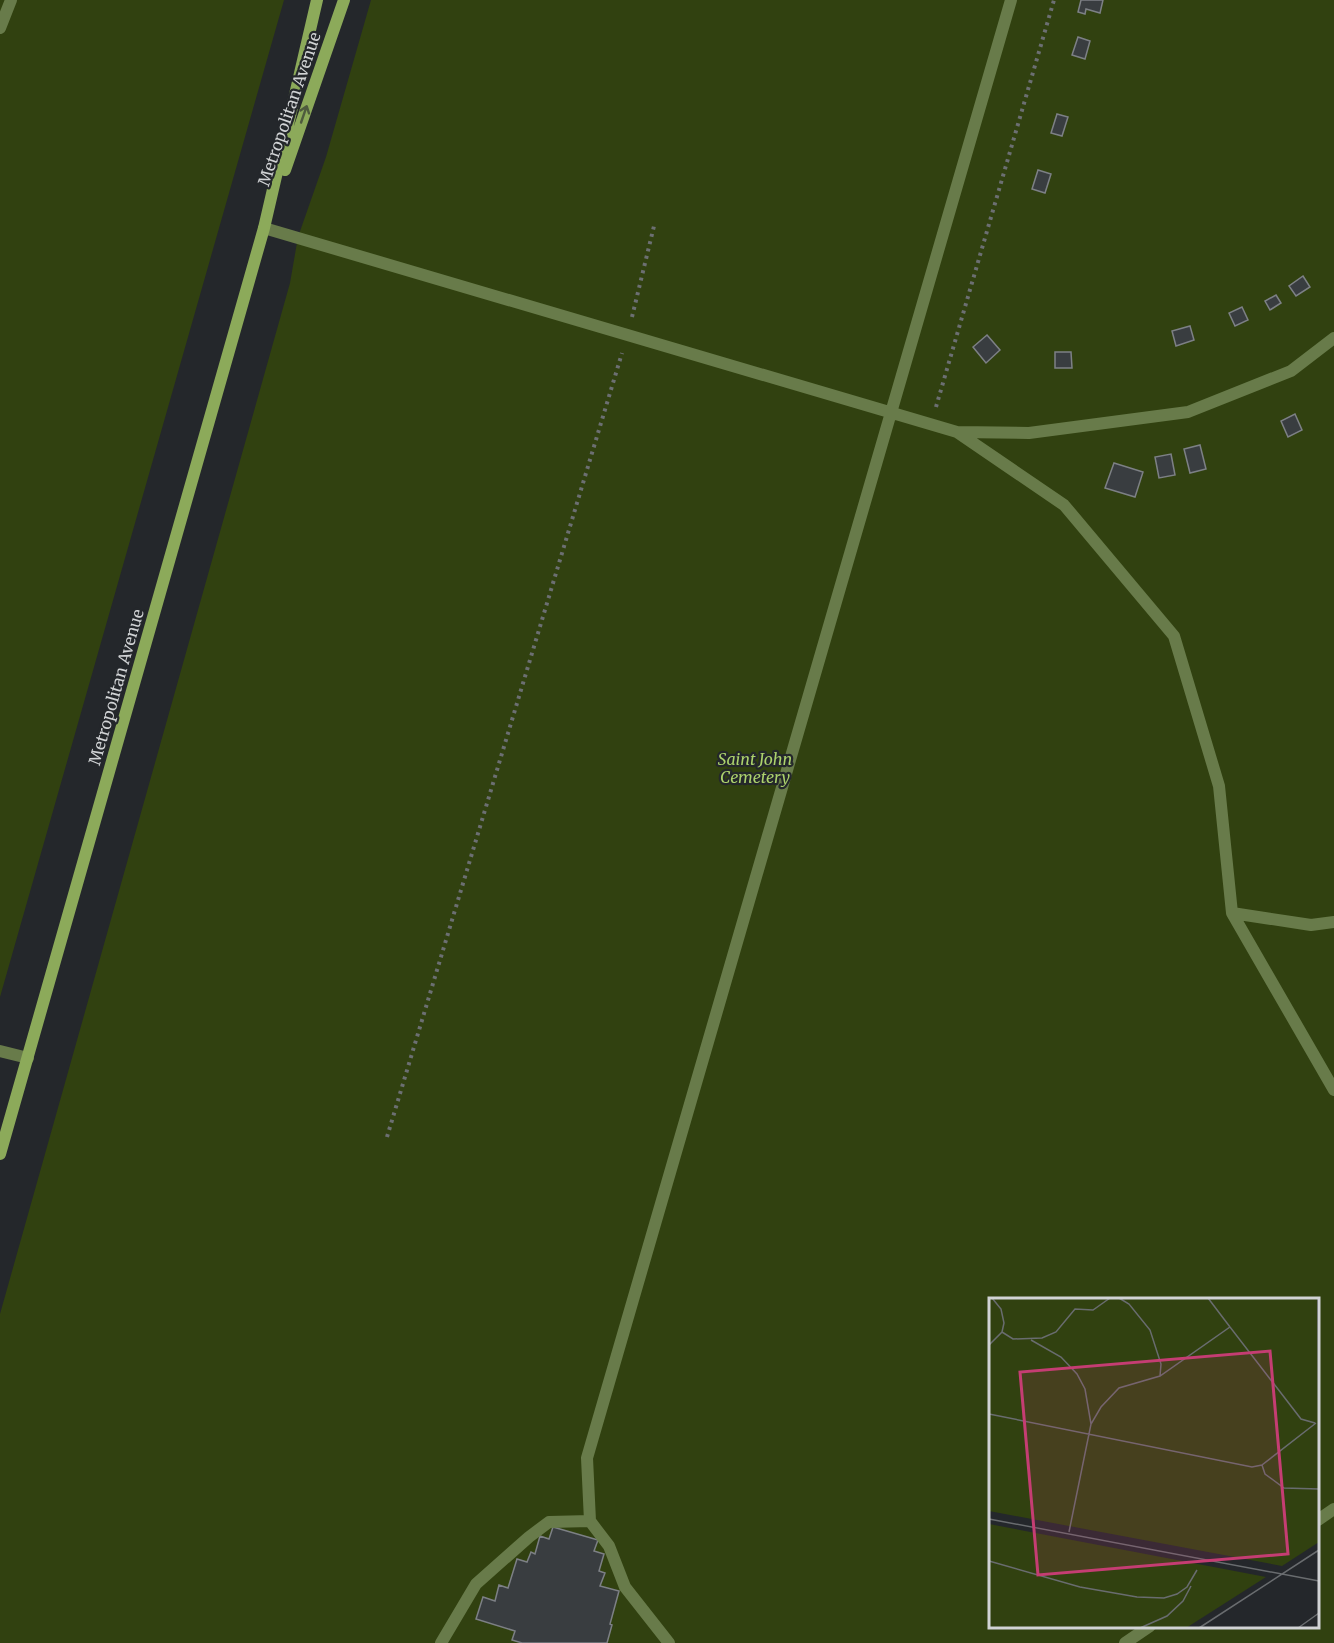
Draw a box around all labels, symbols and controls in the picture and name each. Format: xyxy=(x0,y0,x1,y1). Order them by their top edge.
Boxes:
street label: Metropolitan Avenue xyxy=(253,29,325,189)
one-way arrow xyxy=(300,105,311,123)
street label: Metropolitan Avenue xyxy=(84,607,148,767)
park label: Saint John Cemetery xyxy=(718,749,792,787)
inset map xyxy=(989,1298,1319,1628)

